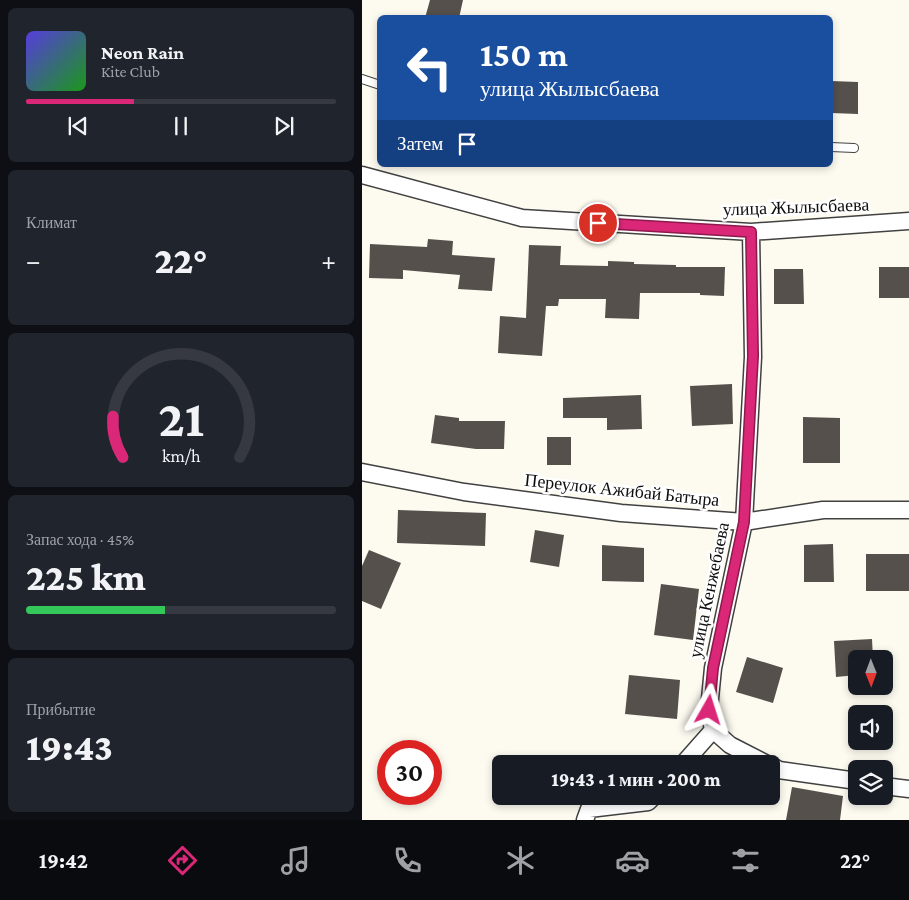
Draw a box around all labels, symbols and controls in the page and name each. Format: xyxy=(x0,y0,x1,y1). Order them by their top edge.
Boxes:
icon: left xyxy=(397,35,462,100)
text: 150 m xyxy=(480,35,568,74)
text: Neon Rain xyxy=(101,42,184,63)
text: Kite Club xyxy=(101,63,160,80)
text: улица Жылысбаева xyxy=(480,76,659,101)
icon: previous xyxy=(64,112,92,140)
icon: pause xyxy=(167,112,195,140)
icon: next xyxy=(270,112,298,140)
icon: arrive xyxy=(453,130,481,158)
text: Затем xyxy=(397,133,443,154)
street label: улица Жылысбаева xyxy=(722,194,870,220)
pin xyxy=(577,202,619,244)
icon: arrive xyxy=(584,209,612,237)
text: Климат xyxy=(26,214,77,231)
text: 22° xyxy=(154,239,208,281)
text: − xyxy=(26,245,41,276)
text: + xyxy=(321,245,336,276)
text: 21 xyxy=(158,389,204,447)
text: km/h xyxy=(162,446,201,466)
street label: Переулок Ажибай Батыра xyxy=(524,470,720,510)
street label: улица Кенжебаева xyxy=(685,520,733,660)
text: Запас хода · 45% xyxy=(26,531,134,548)
text: 225 km xyxy=(26,556,146,598)
north arrow xyxy=(848,650,893,695)
map controls xyxy=(848,650,893,805)
position arrow xyxy=(682,683,734,735)
text: Прибытие xyxy=(26,701,96,718)
button: sound xyxy=(848,705,893,750)
text: 19:43 xyxy=(26,726,113,768)
speed limit sign: 30 xyxy=(377,740,442,805)
button: layers xyxy=(848,760,893,805)
text: 19:43 · 1 мин · 200 m xyxy=(551,769,721,790)
icon: directions xyxy=(165,843,200,878)
icon: music xyxy=(278,843,313,878)
icon: phone xyxy=(390,843,425,878)
icon: climate xyxy=(503,843,538,878)
icon: car xyxy=(615,843,650,878)
icon: filters xyxy=(728,843,763,878)
text: 19:42 xyxy=(39,848,88,873)
text: 22° xyxy=(840,848,870,873)

